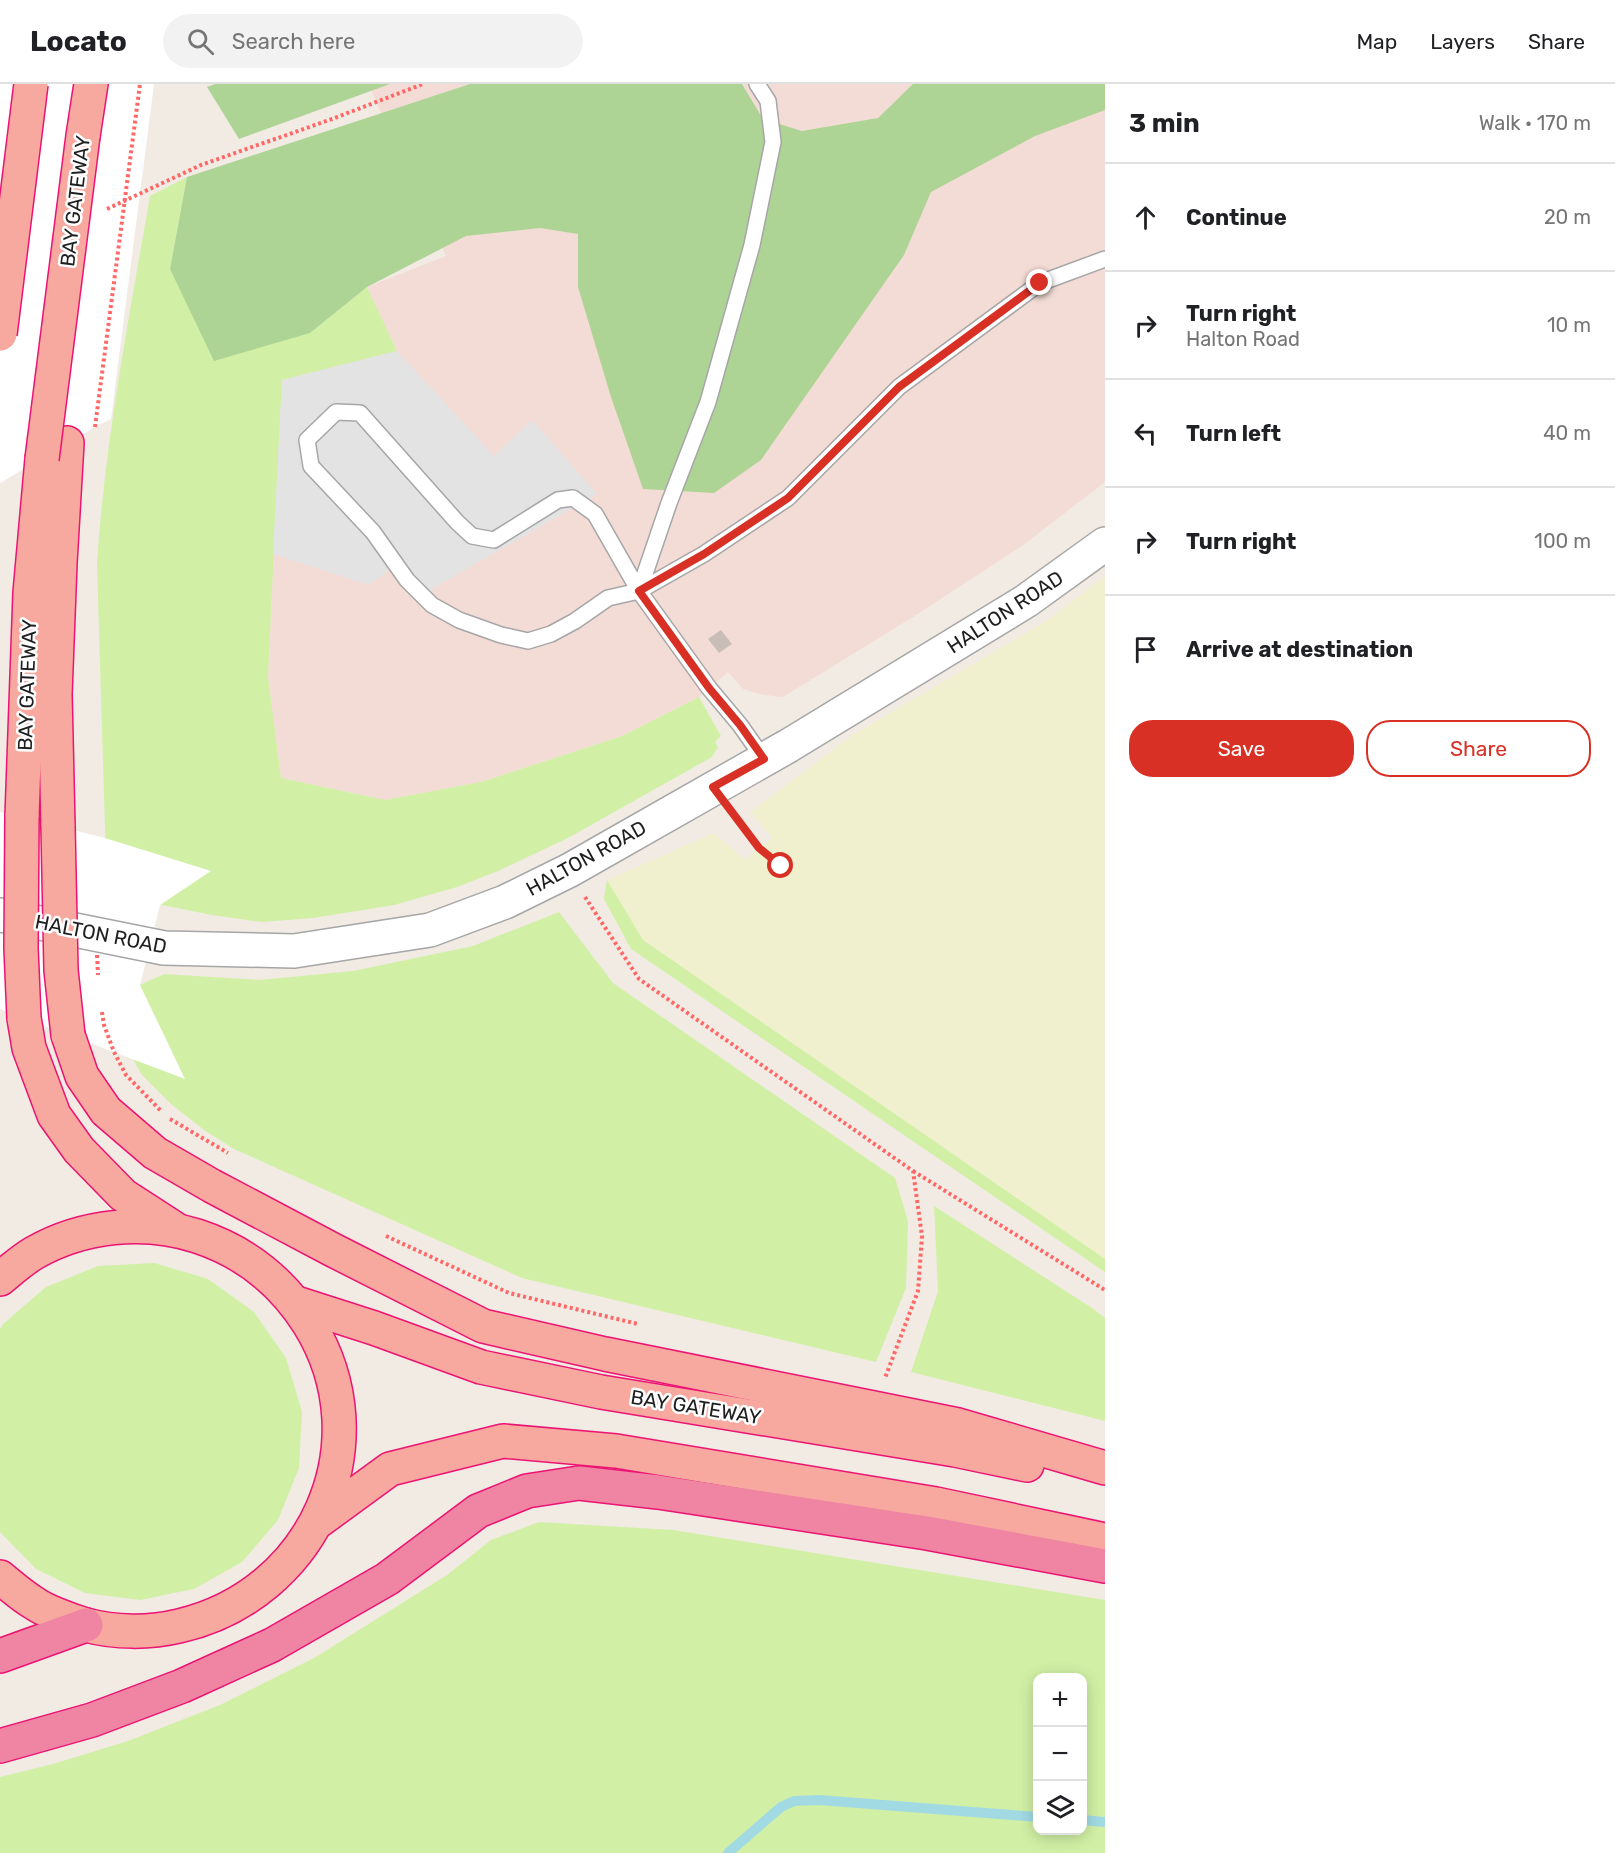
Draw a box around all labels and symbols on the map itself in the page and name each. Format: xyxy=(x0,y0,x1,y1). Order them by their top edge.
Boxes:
street label: BAY GATEWAY xyxy=(55,134,95,268)
route end xyxy=(1026,269,1052,295)
street label: HALTON ROAD xyxy=(942,566,1068,658)
street label: BAY GATEWAY xyxy=(13,619,41,751)
street label: HALTON ROAD xyxy=(522,815,650,901)
route start xyxy=(767,852,793,878)
street label: HALTON ROAD xyxy=(33,909,169,959)
street label: BAY GATEWAY xyxy=(629,1385,763,1429)

